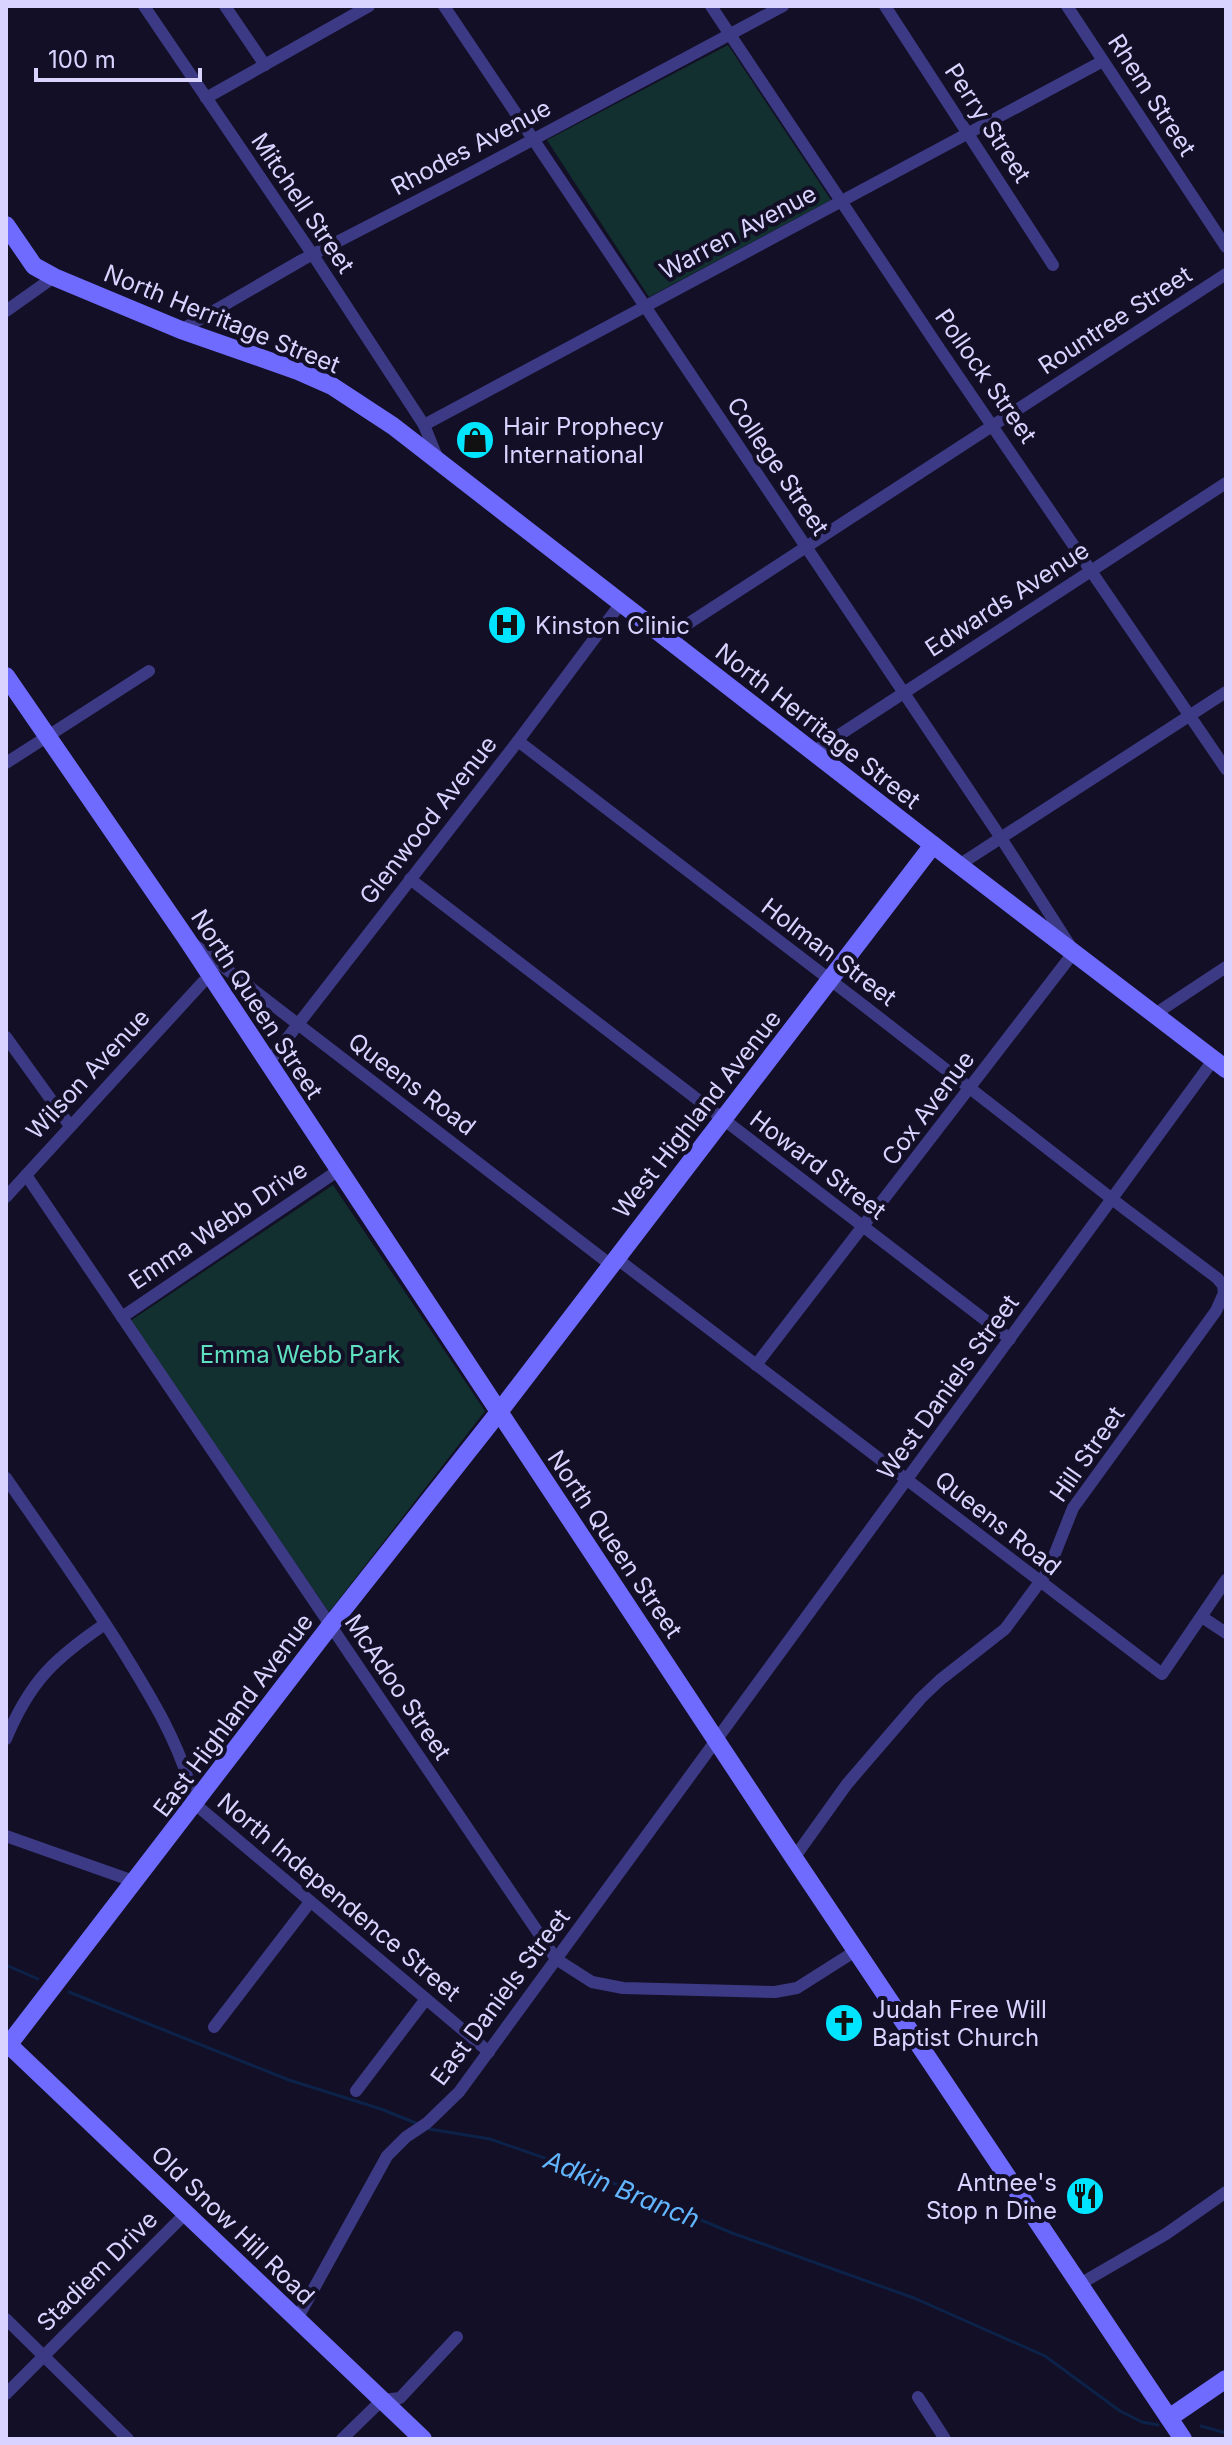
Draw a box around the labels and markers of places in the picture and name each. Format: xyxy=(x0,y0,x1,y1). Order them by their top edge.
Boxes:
place label: Hair Prophecy International xyxy=(503,412,664,469)
shop icon: Hair Prophecy International xyxy=(454,419,496,461)
hospital icon: Kinston Clinic xyxy=(486,604,528,646)
place label: Kinston Clinic xyxy=(535,611,690,640)
place label: Judah Free Will Baptist Church xyxy=(872,1995,1047,2052)
church icon: Judah Free Will Baptist Church xyxy=(823,2002,865,2044)
place label: Antnee's Stop n Dine xyxy=(926,2168,1057,2225)
restaurant icon: Antnee's Stop n Dine xyxy=(1064,2175,1106,2217)

